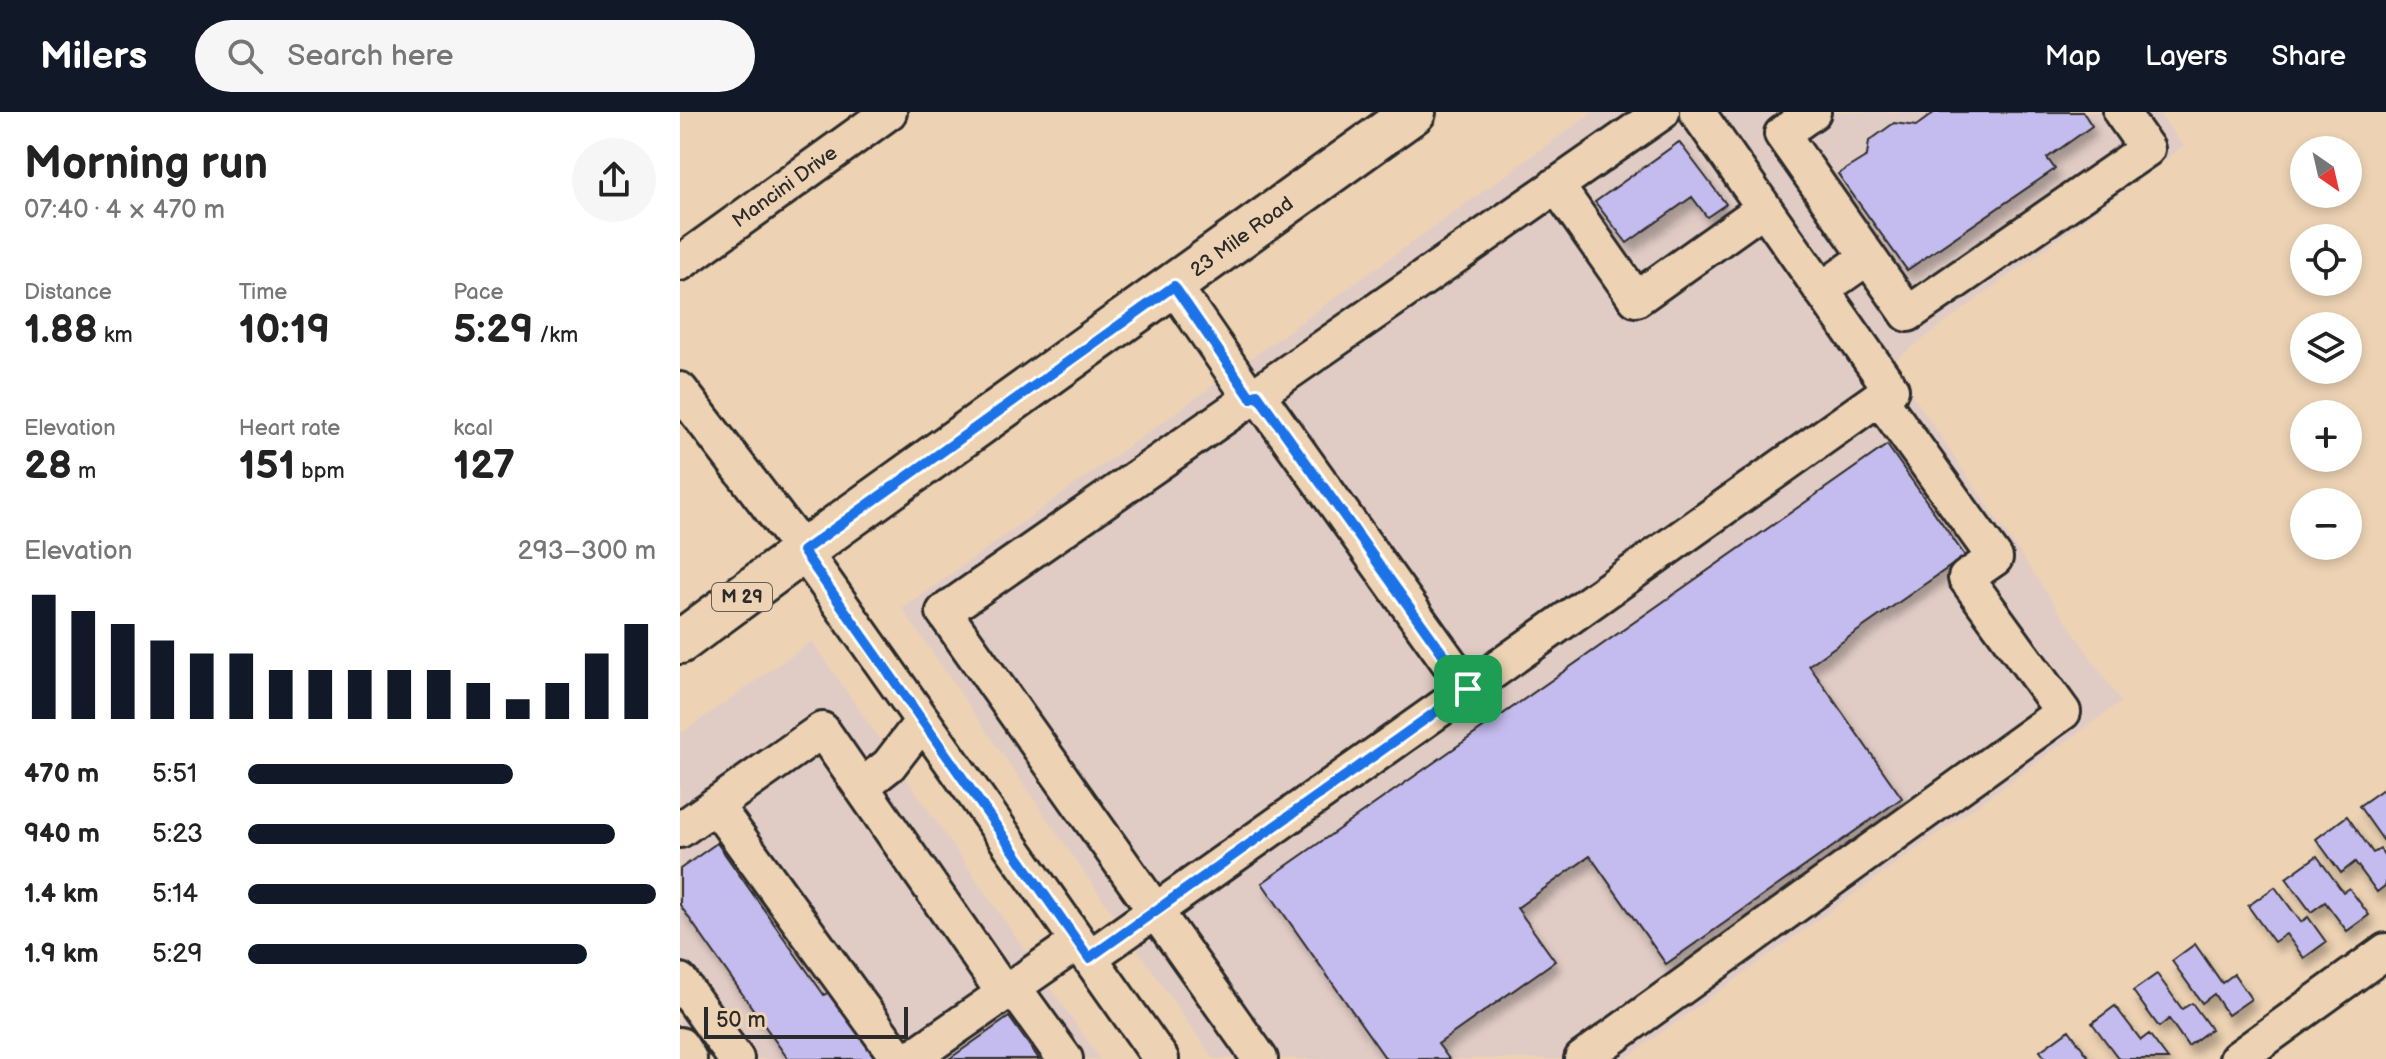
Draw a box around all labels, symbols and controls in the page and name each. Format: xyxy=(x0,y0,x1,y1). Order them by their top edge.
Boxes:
search box xyxy=(195,20,755,92)
text: Milers xyxy=(40,34,147,79)
icon: search xyxy=(223,34,267,78)
text: Search here xyxy=(287,38,454,74)
text: Map xyxy=(2045,40,2101,73)
text: Layers xyxy=(2145,40,2228,73)
text: Share xyxy=(2272,40,2346,73)
north arrow xyxy=(2290,136,2362,208)
map controls xyxy=(2290,136,2362,560)
text: Morning run xyxy=(24,138,268,191)
button: share xyxy=(572,138,656,222)
street label: Mancini Drive xyxy=(728,141,842,233)
street label: 23 Mile Road xyxy=(1186,192,1298,282)
text: 07:40 · 4 × 470 m xyxy=(24,195,225,226)
button: locate xyxy=(2290,224,2362,296)
text: Distance xyxy=(24,279,112,306)
text: Time xyxy=(239,279,287,306)
text: Pace xyxy=(453,279,504,306)
text: 1.88 xyxy=(24,306,98,354)
text: 10:19 xyxy=(239,306,330,354)
text: 5:29 xyxy=(453,306,533,354)
button: layers xyxy=(2290,312,2362,384)
text: km xyxy=(98,322,133,349)
text: /km xyxy=(533,322,578,349)
button: + xyxy=(2290,400,2362,472)
text: Elevation xyxy=(24,415,116,442)
text: Heart rate xyxy=(239,415,340,442)
text: kcal xyxy=(453,415,493,442)
text: 28 xyxy=(24,442,72,490)
text: 151 xyxy=(239,442,295,490)
text: 127 xyxy=(453,442,515,490)
text: m xyxy=(72,458,96,485)
text: bpm xyxy=(295,458,345,485)
button: − xyxy=(2290,488,2362,560)
text: Elevation xyxy=(24,536,132,567)
text: 293–300 m xyxy=(517,536,656,567)
road number: M 29 xyxy=(712,583,772,611)
pin xyxy=(1434,655,1502,723)
icon: arrive xyxy=(1446,667,1490,711)
text: 470 m xyxy=(24,759,99,790)
text: 5:51 xyxy=(152,759,197,790)
text: 940 m xyxy=(24,819,100,850)
text: 5:23 xyxy=(152,819,203,850)
text: 1.4 km xyxy=(24,879,99,910)
text: 5:14 xyxy=(152,879,198,910)
text: 1.9 km xyxy=(24,939,99,970)
text: 5:29 xyxy=(152,939,203,970)
scale bar xyxy=(704,1003,908,1039)
text: 50 m xyxy=(716,1007,766,1034)

